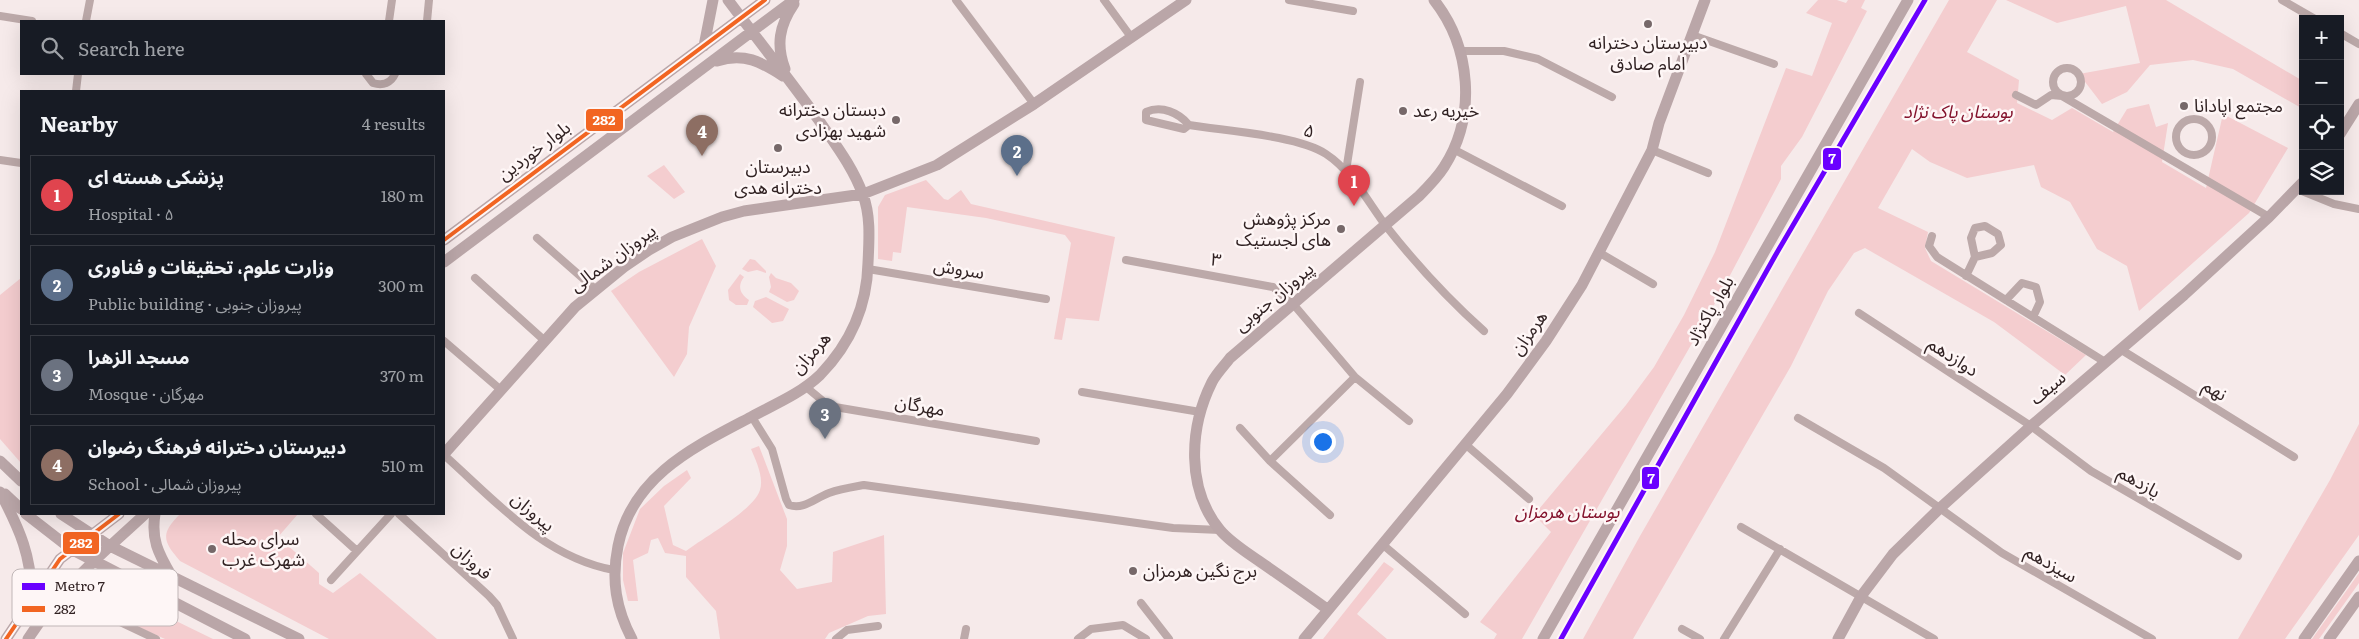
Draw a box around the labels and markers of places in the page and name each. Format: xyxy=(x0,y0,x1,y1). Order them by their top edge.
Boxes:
marker: دبیرستان دخترانه امام صادق xyxy=(1642,18,1654,30)
place label: دبیرستان دخترانه امام صادق xyxy=(1588,28,1708,78)
place label: مجتمع اپادانا xyxy=(2194,91,2283,120)
place label: دبستان دخترانه شهید بهزادی xyxy=(779,95,886,143)
place label: خیریه رعد xyxy=(1413,96,1479,123)
marker: مجتمع اپادانا xyxy=(2178,100,2190,112)
marker: خیریه رعد xyxy=(1397,105,1409,117)
marker: دبستان دخترانه شهید بهزادی xyxy=(890,114,902,126)
pin: 4 xyxy=(686,115,718,156)
pin: 2 xyxy=(1001,135,1033,176)
marker: دبیرستان دخترانه هدی xyxy=(772,142,784,154)
place label: دبیرستان دخترانه هدی xyxy=(734,152,822,200)
pin: 1 xyxy=(1338,165,1370,206)
place label: مرکز پژوهش های لجستیک xyxy=(1236,204,1331,252)
marker: مرکز پژوهش های لجستیک xyxy=(1335,223,1347,235)
pin: 3 xyxy=(809,398,841,439)
place label: سرای محله شهرک غرب xyxy=(222,524,305,572)
marker: سرای محله شهرک غرب xyxy=(206,543,218,555)
place label: برج نگین هرمزان xyxy=(1143,556,1257,584)
marker: برج نگین هرمزان xyxy=(1127,565,1139,577)

